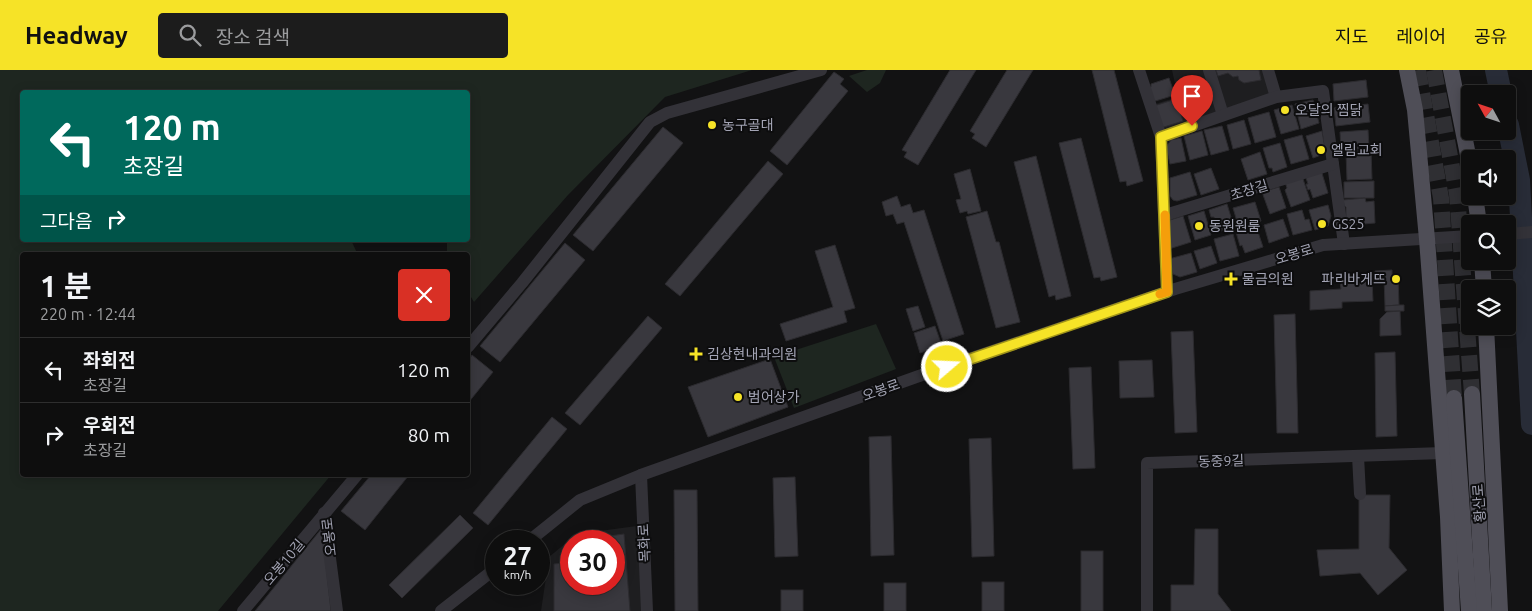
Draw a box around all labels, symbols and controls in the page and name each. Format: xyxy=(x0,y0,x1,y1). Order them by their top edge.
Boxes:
search box xyxy=(158,13,508,58)
icon: search xyxy=(176,21,204,49)
text: Headway xyxy=(25,22,128,49)
text: 장소 검색 xyxy=(216,26,290,48)
text: 지도 xyxy=(1335,26,1368,46)
text: 레이어 xyxy=(1396,26,1446,46)
text: 공유 xyxy=(1474,26,1507,46)
pin xyxy=(1171,75,1213,126)
icon: arrive xyxy=(1178,82,1206,110)
north arrow xyxy=(1461,85,1516,140)
map controls xyxy=(1461,85,1516,335)
place label: 오달의 찜닭 xyxy=(1295,102,1363,118)
marker: 오달의 찜닭 xyxy=(1279,104,1291,116)
text: 120 m xyxy=(123,107,221,147)
icon: left xyxy=(40,110,105,175)
place label: 농구골대 xyxy=(722,117,774,133)
marker: 농구골대 xyxy=(706,119,718,131)
place label: 엘림교회 xyxy=(1331,142,1383,158)
marker: 엘림교회 xyxy=(1315,144,1327,156)
button: sound xyxy=(1461,150,1516,205)
text: 초장길 xyxy=(123,153,184,178)
street label: 초장길 xyxy=(1228,177,1270,203)
icon: right xyxy=(102,205,130,233)
text: 그다음 xyxy=(40,210,92,232)
button: search xyxy=(1461,215,1516,270)
place label: GS25 xyxy=(1332,216,1364,232)
place label: 동원원룸 xyxy=(1209,218,1261,234)
marker: GS25 xyxy=(1316,218,1328,230)
marker: 동원원룸 xyxy=(1193,220,1205,232)
street label: 오봉로 xyxy=(1273,241,1315,267)
text: 1 분 xyxy=(40,269,92,303)
button: close xyxy=(398,269,450,321)
place label: 물금의원 xyxy=(1242,271,1294,287)
place label: 파리바게뜨 xyxy=(1322,271,1386,287)
marker: 물금의원 xyxy=(1224,272,1238,286)
marker: 파리바게뜨 xyxy=(1390,273,1402,285)
button: layers xyxy=(1461,280,1516,335)
text: 220 m · 12:44 xyxy=(40,305,136,323)
position arrow xyxy=(920,340,972,392)
place label: 김상현내과의원 xyxy=(707,346,797,362)
marker: 김상현내과의원 xyxy=(689,347,703,361)
text: 좌회전 xyxy=(83,349,135,371)
icon: left xyxy=(40,356,68,384)
text: 120 m xyxy=(397,359,450,381)
text: 초장길 xyxy=(83,376,127,394)
street label: 오봉로 xyxy=(860,376,902,404)
place label: 범어상가 xyxy=(748,389,800,405)
marker: 범어상가 xyxy=(732,391,744,403)
text: 우회전 xyxy=(83,414,135,436)
icon: right xyxy=(40,421,68,449)
text: 80 m xyxy=(408,424,450,446)
text: 초장길 xyxy=(83,441,127,459)
street label: 동중9길 xyxy=(1197,452,1245,470)
street label: 황산로 xyxy=(1470,483,1488,523)
street label: 오봉로 xyxy=(319,517,339,557)
street label: 목화로 xyxy=(635,523,653,563)
speed limit sign: 30 xyxy=(560,530,625,595)
street label: 오봉10길 xyxy=(260,536,308,588)
text: 27 xyxy=(503,542,532,570)
text: km/h xyxy=(504,568,531,581)

